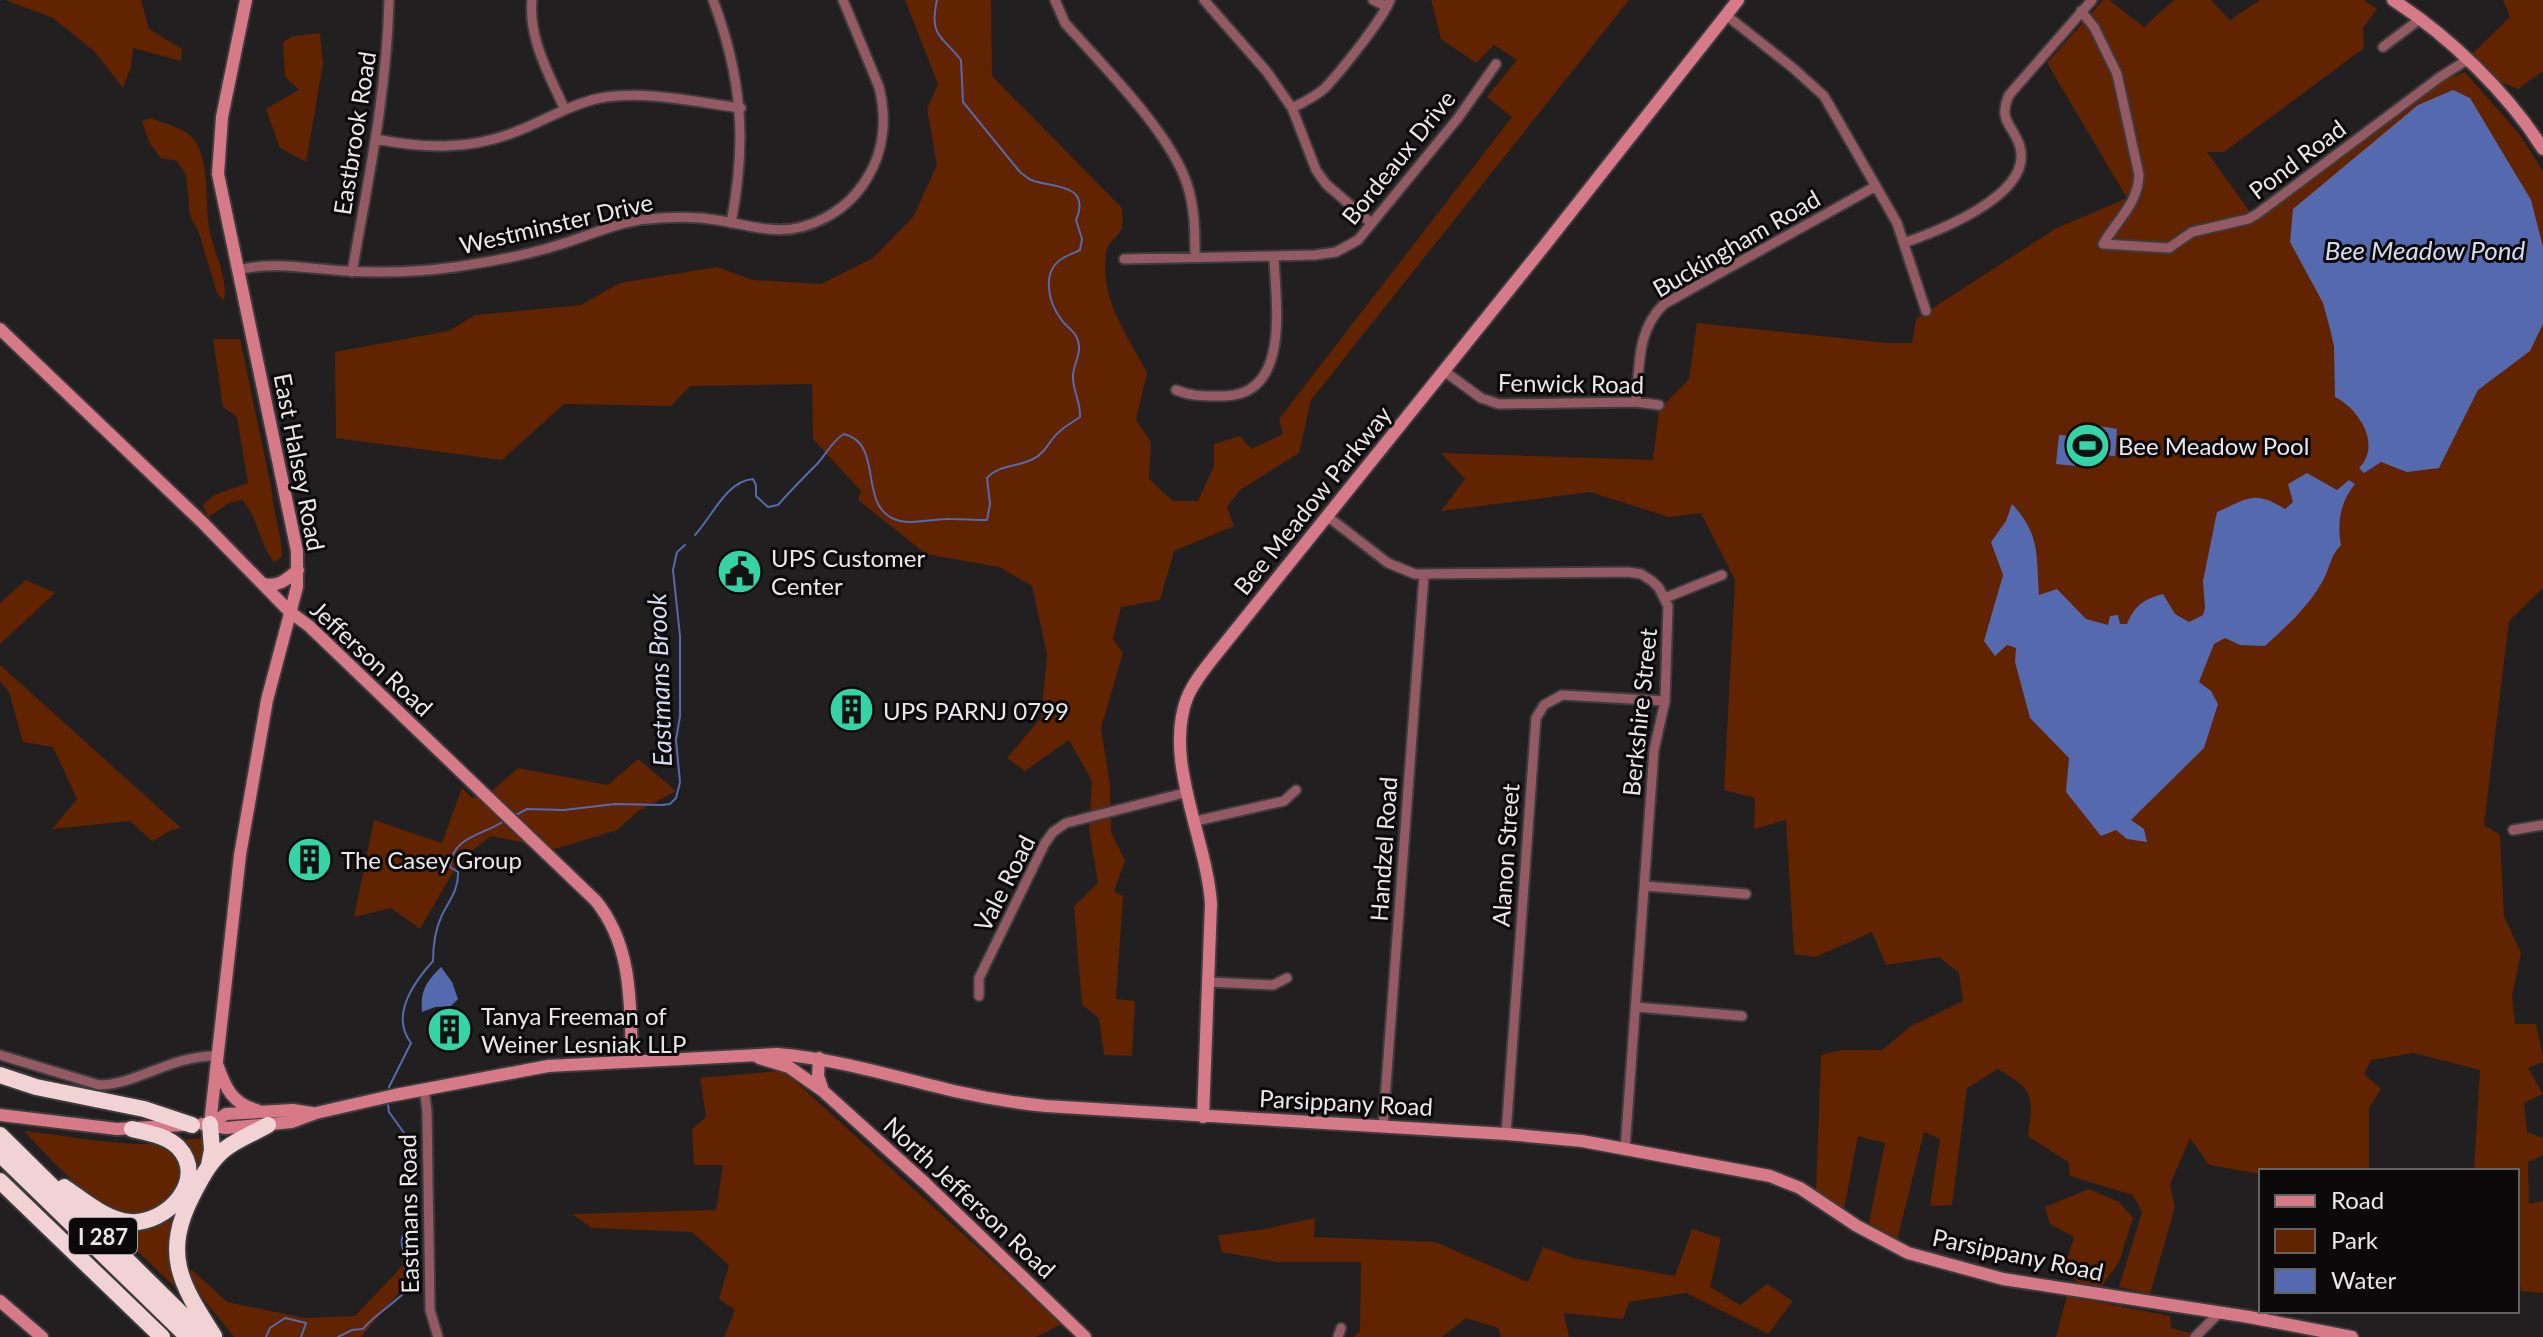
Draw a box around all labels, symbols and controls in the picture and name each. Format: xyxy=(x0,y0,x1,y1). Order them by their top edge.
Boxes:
street label: Eastbrook Road xyxy=(327,49,381,217)
street label: Bordeaux Drive xyxy=(1335,84,1461,230)
street label: Pond Road xyxy=(2243,113,2351,205)
street label: Buckingham Road xyxy=(1647,183,1825,303)
street label: Westminster Drive xyxy=(457,187,655,259)
water label: Bee Meadow Pond xyxy=(2325,234,2526,266)
street label: Fenwick Road xyxy=(1498,367,1644,399)
street label: East Halsey Road xyxy=(269,371,331,553)
street label: Bee Meadow Parkway xyxy=(1227,399,1397,600)
sports icon: Bee Meadow Pool xyxy=(2063,421,2111,469)
place label: Bee Meadow Pool xyxy=(2118,431,2309,460)
place label: UPS Customer Center xyxy=(771,543,925,600)
public building icon: UPS Customer Center xyxy=(716,547,764,595)
water label: Eastmans Brook xyxy=(640,592,678,767)
street label: Jefferson Road xyxy=(305,594,439,722)
street label: Berkshire Street xyxy=(1616,626,1662,797)
building icon: UPS PARNJ 0799 xyxy=(828,686,876,734)
place label: UPS PARNJ 0799 xyxy=(883,696,1069,725)
street label: Handzel Road xyxy=(1363,776,1403,922)
street label: Alanon Street xyxy=(1486,782,1524,928)
street label: Vale Road xyxy=(967,830,1041,936)
building icon: The Casey Group xyxy=(286,835,334,883)
place label: The Casey Group xyxy=(341,845,522,874)
place label: Tanya Freeman of Weiner Lesniak LLP xyxy=(481,1001,686,1058)
building icon: Tanya Freeman of Weiner Lesniak LLP xyxy=(426,1005,474,1053)
street label: Parsippany Road xyxy=(1258,1083,1434,1121)
street label: North Jefferson Road xyxy=(878,1110,1062,1284)
street label: Eastmans Road xyxy=(392,1134,424,1294)
legend xyxy=(2259,1169,2519,1313)
text: Road xyxy=(2331,1185,2384,1214)
road number: I 287 xyxy=(69,1218,137,1254)
street label: Parsippany Road xyxy=(1930,1222,2106,1286)
text: Park xyxy=(2331,1225,2379,1254)
text: Water xyxy=(2331,1265,2396,1294)

